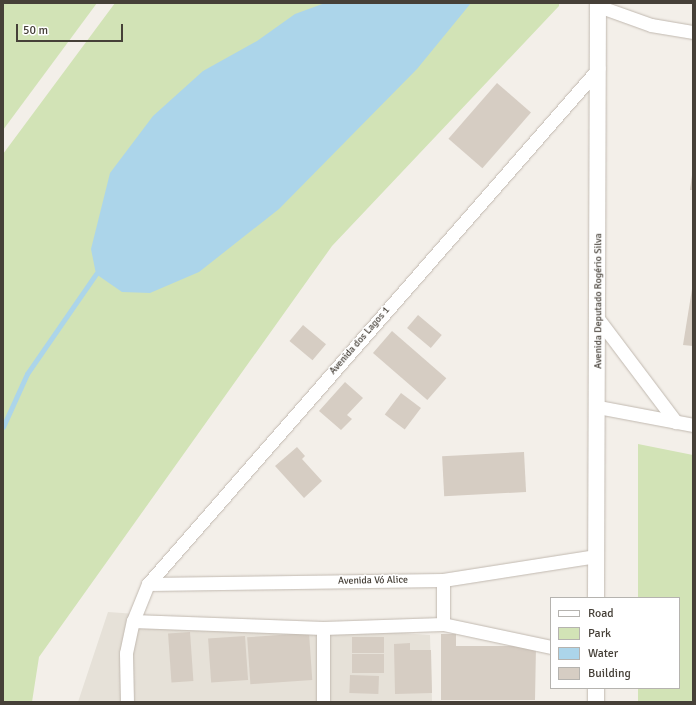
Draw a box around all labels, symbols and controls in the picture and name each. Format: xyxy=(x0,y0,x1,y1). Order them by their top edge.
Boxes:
scale bar xyxy=(18,16,125,42)
text: 50 m xyxy=(23,23,48,38)
street label: Avenida Deputado Rogério Silva xyxy=(593,233,605,369)
street label: Avenida dos Lagos 1 xyxy=(327,305,393,377)
street label: Avenida Vó Alice xyxy=(338,574,408,588)
legend xyxy=(550,597,680,689)
text: Road xyxy=(588,606,614,621)
text: Park xyxy=(588,626,611,641)
text: Water xyxy=(588,646,618,661)
text: Building xyxy=(588,666,631,681)

